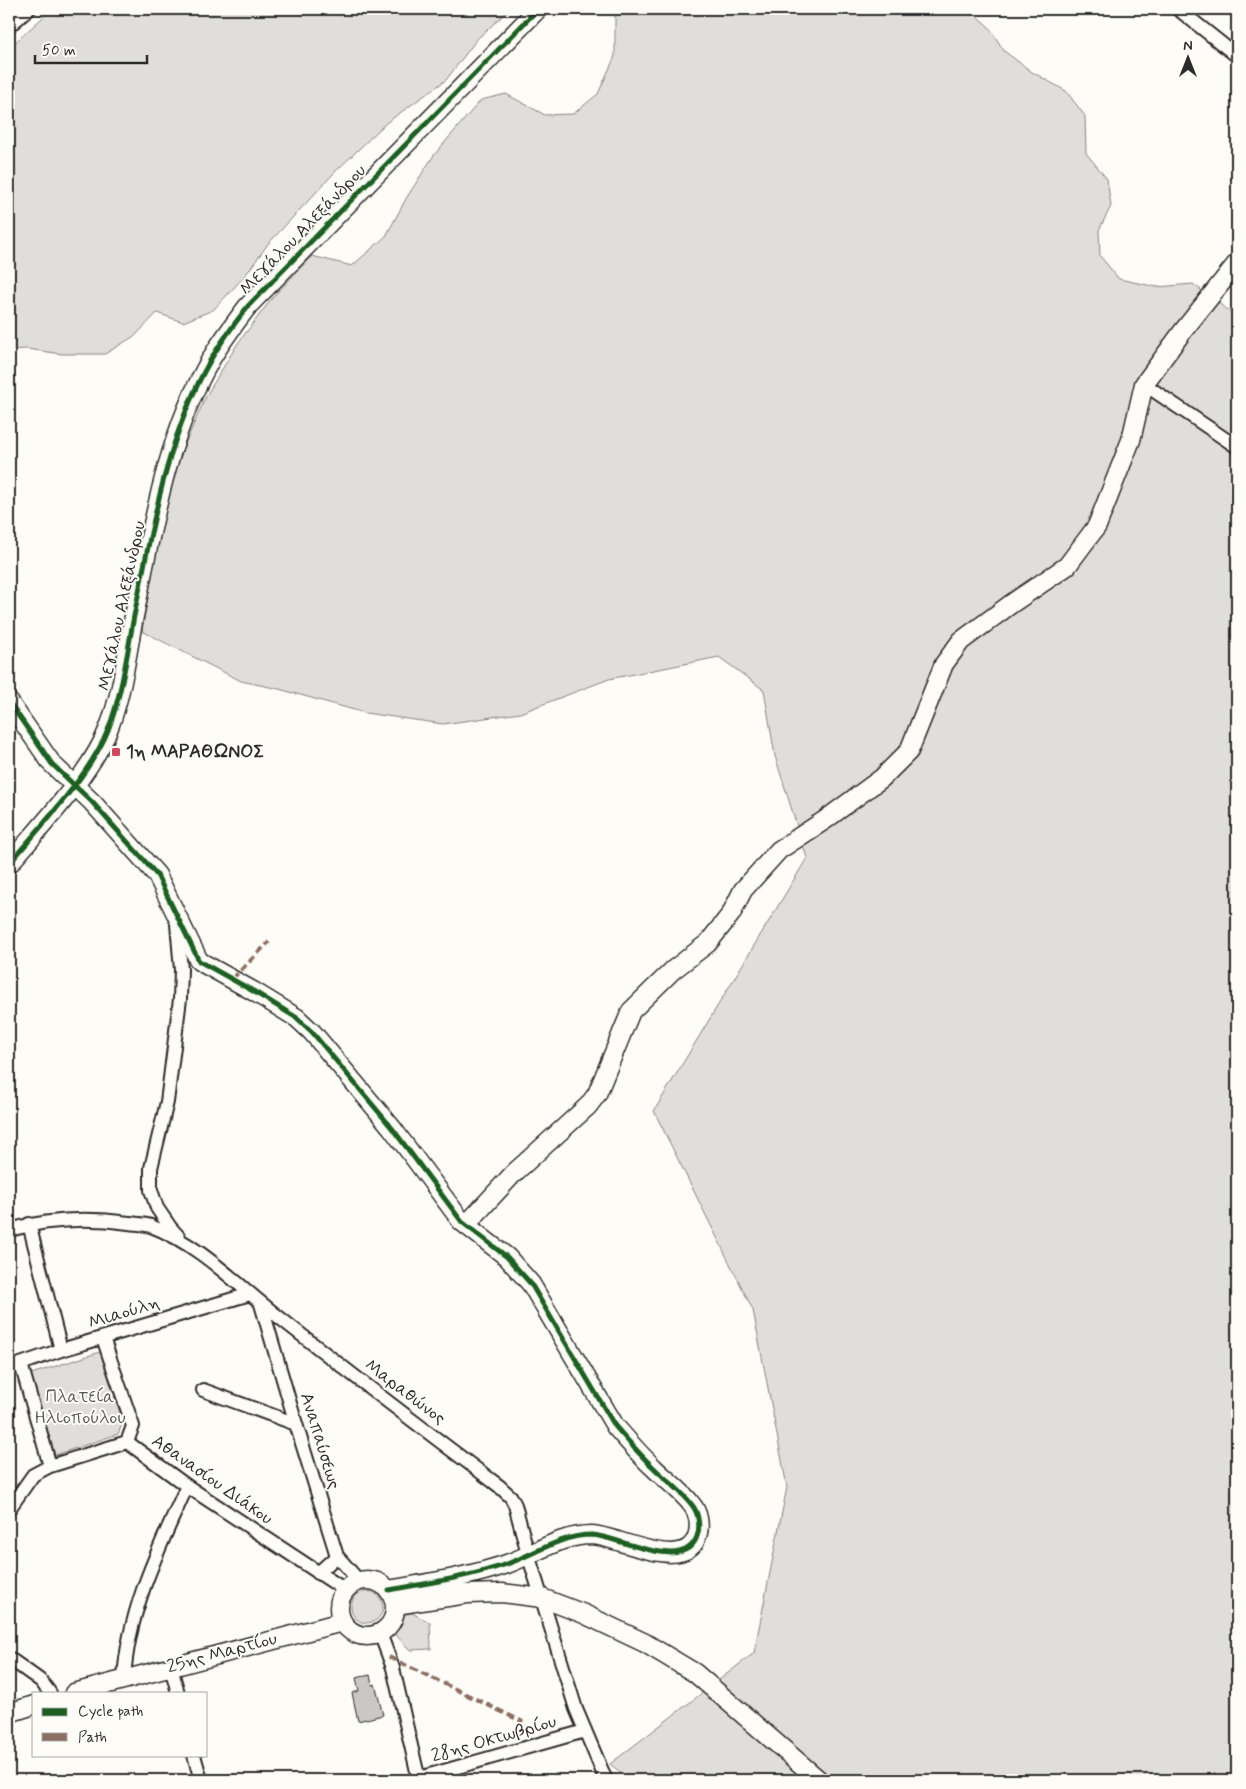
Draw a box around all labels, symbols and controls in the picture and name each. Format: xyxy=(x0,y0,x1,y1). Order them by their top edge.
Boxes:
scale bar xyxy=(35,32,148,64)
north arrow xyxy=(1164,32,1214,82)
text: N xyxy=(1183,37,1193,55)
text: 50 m xyxy=(42,41,76,61)
street label: Μεγάλου Αλεξάνδρου xyxy=(234,159,372,301)
street label: Μεγάλου Αλεξάνδρου xyxy=(92,519,152,693)
place label: 1η ΜΑΡΑΘΩΝΟΣ xyxy=(126,740,264,764)
marker: 1η ΜΑΡΑΘΩΝΟΣ xyxy=(110,746,122,758)
street label: Μιαούλη xyxy=(85,1291,163,1335)
street label: Μαραθώνος xyxy=(360,1354,451,1430)
park label: Πλατεία Ηλιοπούλου xyxy=(34,1385,126,1430)
street label: Αναπαύσεως xyxy=(294,1390,346,1492)
street label: Αθανασίου Διάκου xyxy=(147,1429,277,1531)
street label: 25ης Μαρτίου xyxy=(164,1627,280,1679)
legend xyxy=(32,1692,208,1756)
text: Cycle path xyxy=(78,1702,143,1722)
street label: 28ης Οκτωβρίου xyxy=(429,1710,559,1768)
text: Path xyxy=(78,1728,107,1748)

